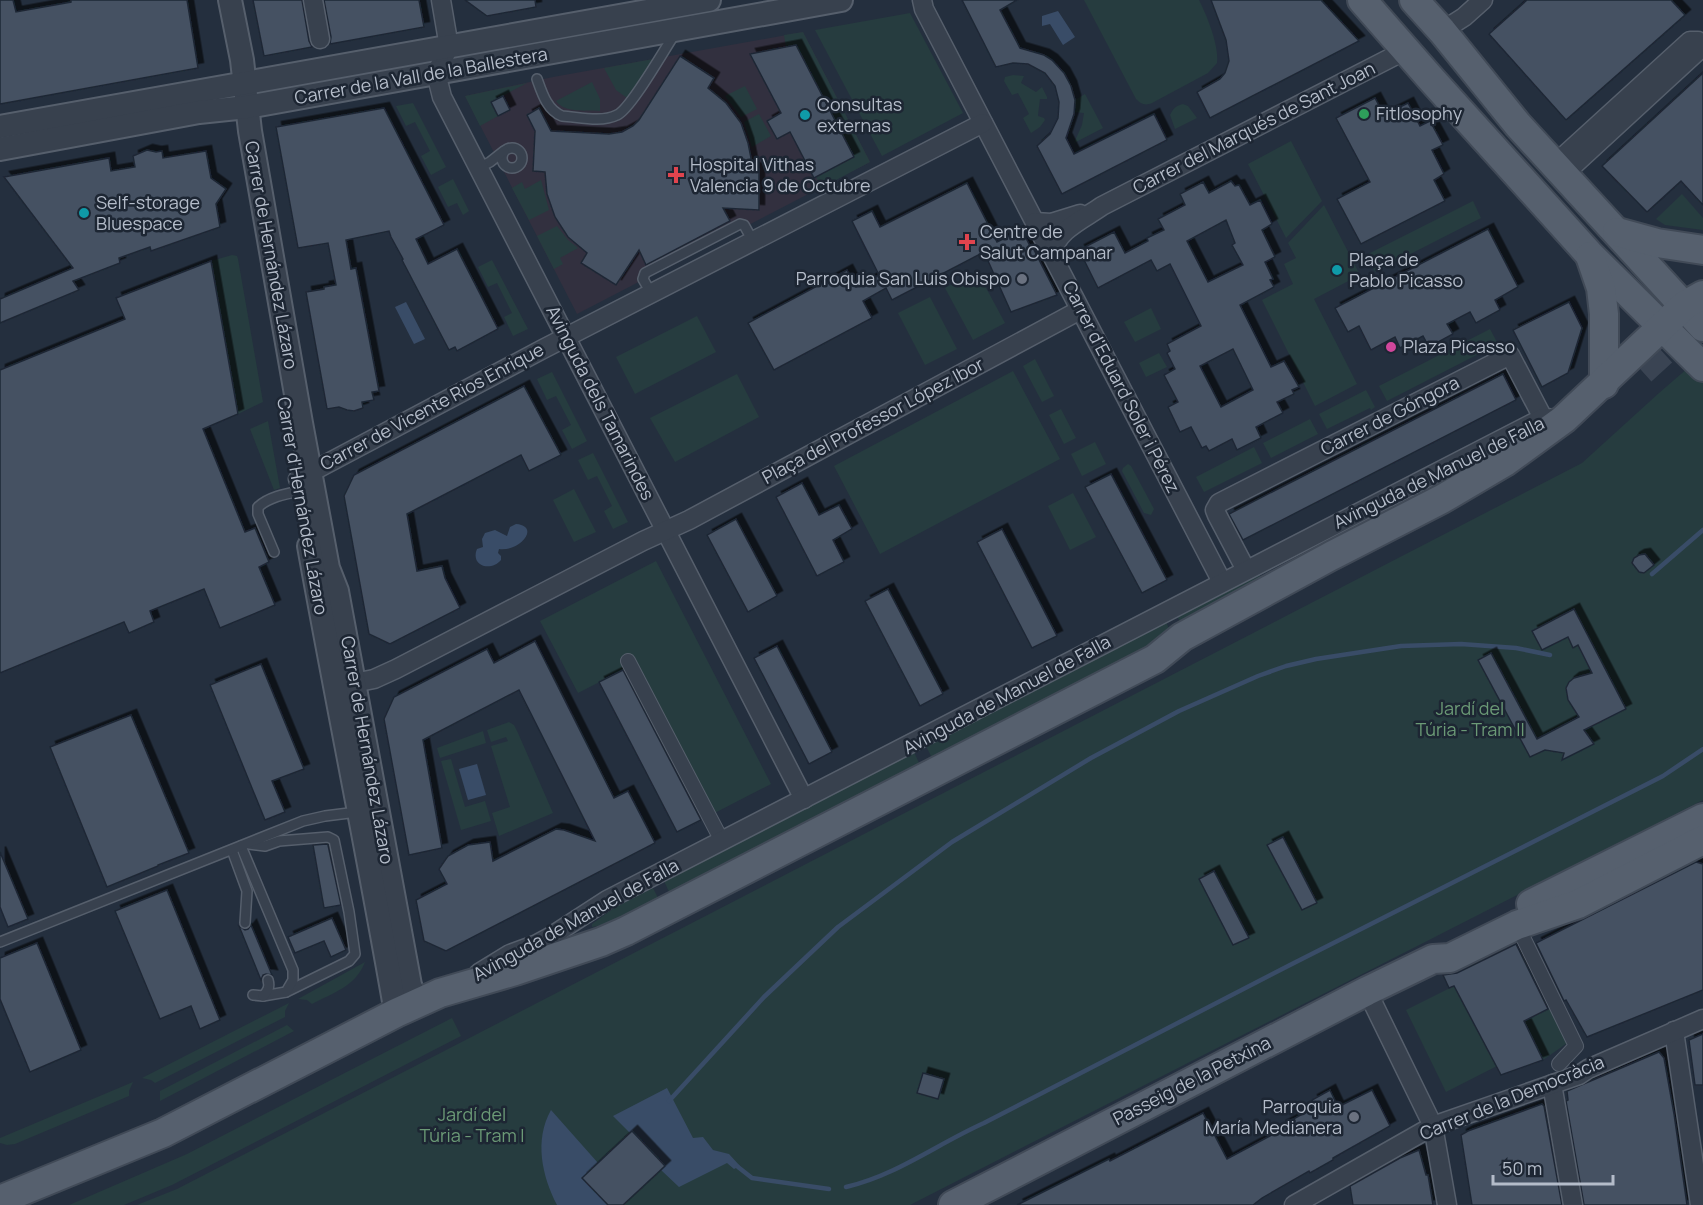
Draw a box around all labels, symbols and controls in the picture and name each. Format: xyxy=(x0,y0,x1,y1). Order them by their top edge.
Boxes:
street label: Carrer de la Vall de la Ballestera xyxy=(292,41,549,109)
street label: Carrer del Marqués de Sant Joan xyxy=(1128,55,1379,199)
place label: Consultas externas xyxy=(817,92,902,137)
place label: Fitlosophy xyxy=(1376,101,1463,125)
marker: Fitlosophy xyxy=(1357,107,1371,121)
marker: Consultas externas xyxy=(798,108,812,122)
street label: Carrer de Hernández Lázaro xyxy=(240,139,304,371)
place label: Hospital Vithas Valencia 9 de Octubre xyxy=(690,152,871,197)
marker: Hospital Vithas Valencia 9 de Octubre xyxy=(667,166,685,184)
place label: Self-storage Bluespace xyxy=(96,190,200,235)
marker: Self-storage Bluespace xyxy=(77,206,91,220)
place label: Centre de Salut Campanar xyxy=(980,219,1113,264)
marker: Centre de Salut Campanar xyxy=(958,233,976,251)
place label: Plaça de Pablo Picasso xyxy=(1349,247,1463,292)
marker: Plaça de Pablo Picasso xyxy=(1330,263,1344,277)
place label: Parroquia San Luis Obispo xyxy=(796,266,1010,290)
marker: Parroquia San Luis Obispo xyxy=(1015,272,1029,286)
street label: Carrer d'Eduard Soler i Pérez xyxy=(1058,276,1186,497)
street label: Avinguda dels Tamarindes xyxy=(541,301,660,504)
place label: Plaza Picasso xyxy=(1403,334,1515,358)
street label: Carrer de Vicente Rios Enrique xyxy=(315,337,548,475)
marker: Plaza Picasso xyxy=(1384,340,1398,354)
street label: Plaça del Professor López Ibor xyxy=(758,351,988,489)
street label: Carrer de Góngora xyxy=(1316,370,1463,460)
street label: Carrer d'Hernández Lázaro xyxy=(272,395,334,617)
street label: Avinguda de Manuel de Falla xyxy=(1329,410,1548,534)
street label: Avinguda de Manuel de Falla xyxy=(899,629,1115,759)
street label: Carrer de Hernández Lázaro xyxy=(336,634,400,866)
park label: Jardí del Túria - Tram II xyxy=(1415,696,1525,741)
street label: Avinguda de Manuel de Falla xyxy=(468,852,683,986)
street label: Passeig de la Petxina xyxy=(1109,1030,1274,1130)
street label: Carrer de la Democràcia xyxy=(1416,1049,1607,1145)
place label: Parroquia María Medianera xyxy=(1205,1094,1342,1139)
park label: Jardí del Túria - Tram I xyxy=(419,1102,525,1147)
marker: Parroquia María Medianera xyxy=(1347,1110,1361,1124)
scale bar xyxy=(1493,1148,1613,1186)
text: 50 m xyxy=(1502,1156,1542,1180)

